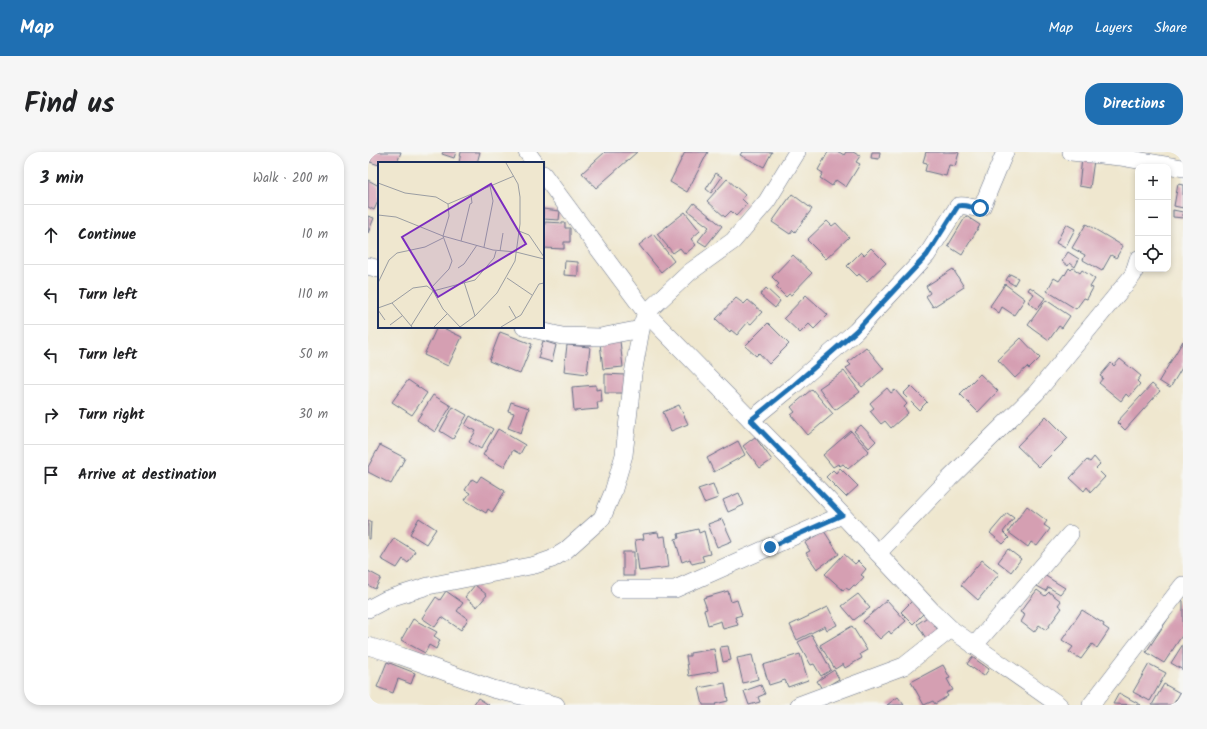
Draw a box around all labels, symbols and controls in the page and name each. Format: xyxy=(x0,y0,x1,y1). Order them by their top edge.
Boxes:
text: Map xyxy=(20,13,54,43)
text: Map xyxy=(1049,17,1073,39)
text: Layers xyxy=(1095,17,1133,39)
text: Share xyxy=(1155,17,1187,39)
text: Find us xyxy=(24,82,115,127)
button: Directions xyxy=(1085,83,1183,125)
inset map xyxy=(378,162,544,328)
map controls xyxy=(1135,164,1171,272)
button: + xyxy=(1135,164,1171,200)
text: 3 min xyxy=(40,165,84,192)
text: Walk · 200 m xyxy=(253,168,328,189)
route start xyxy=(971,199,989,217)
button: − xyxy=(1135,200,1171,236)
text: Continue xyxy=(78,223,136,247)
icon: ahead xyxy=(40,224,62,246)
text: 10 m xyxy=(302,224,328,245)
button: locate xyxy=(1135,236,1171,272)
text: Turn left xyxy=(78,283,138,307)
icon: left xyxy=(40,284,62,306)
text: 110 m xyxy=(298,284,328,305)
text: Turn left xyxy=(78,343,138,367)
icon: left xyxy=(40,344,62,366)
text: 50 m xyxy=(299,344,328,365)
text: Turn right xyxy=(78,403,145,427)
icon: right xyxy=(40,404,62,426)
text: 30 m xyxy=(299,404,328,425)
text: Arrive at destination xyxy=(78,463,217,487)
icon: arrive xyxy=(40,464,62,486)
route end xyxy=(761,538,779,556)

